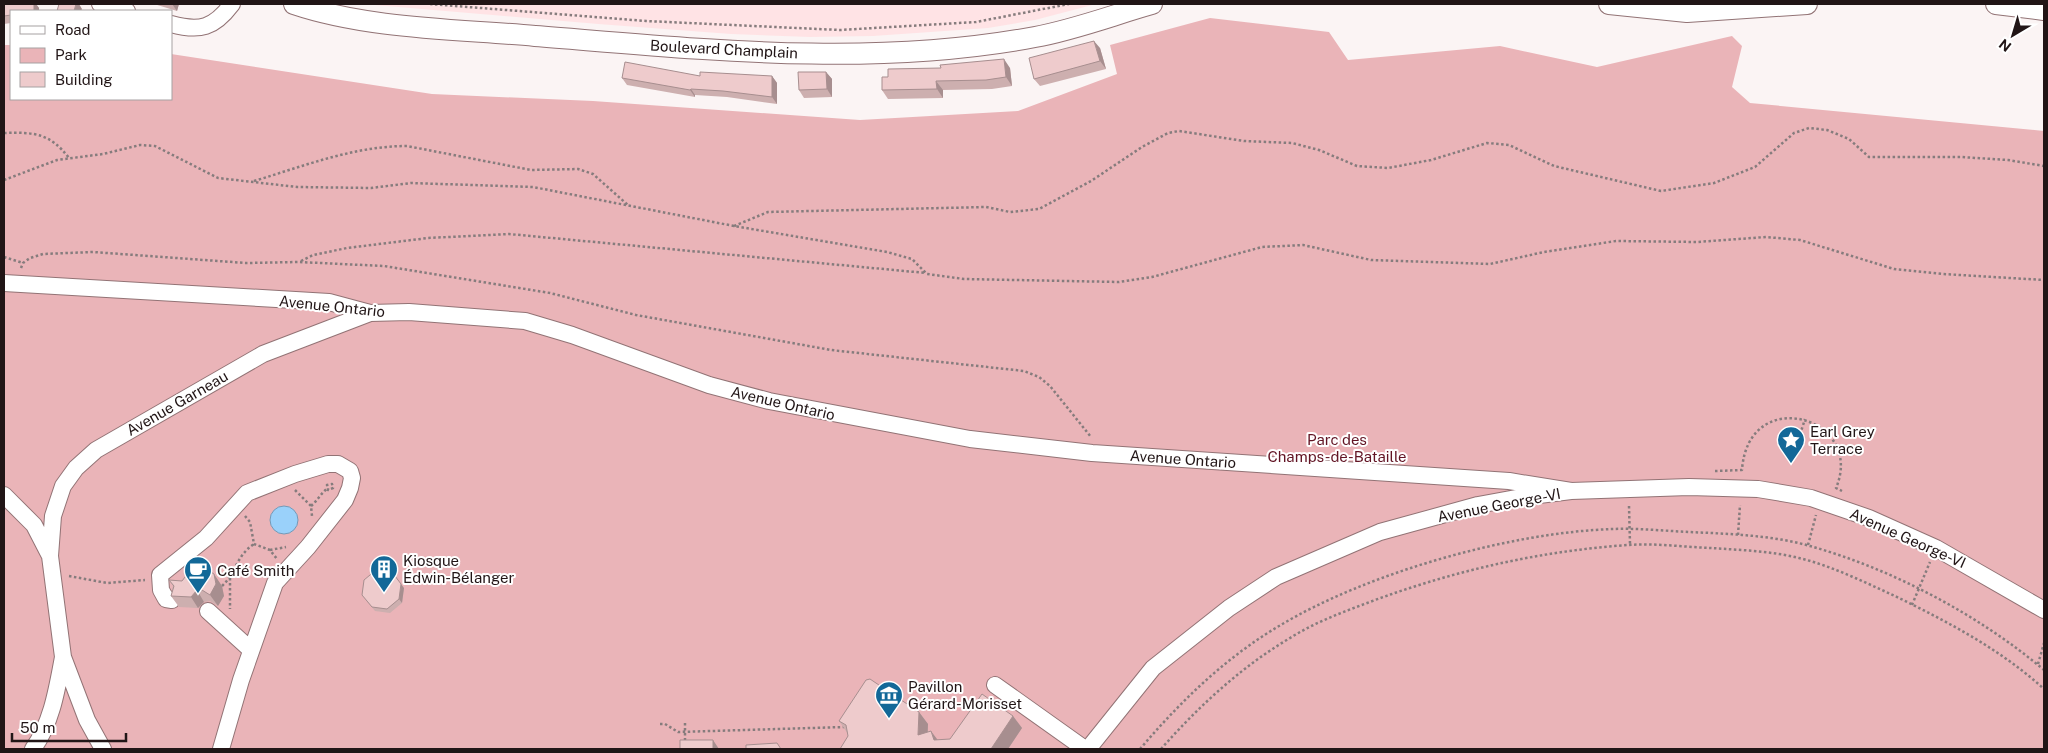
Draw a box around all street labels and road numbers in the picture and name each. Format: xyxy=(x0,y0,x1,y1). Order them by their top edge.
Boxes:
street label: Boulevard Champlain xyxy=(650,37,798,61)
street label: Avenue Ontario xyxy=(278,292,386,320)
street label: Avenue Garneau xyxy=(123,367,231,439)
street label: Avenue Ontario xyxy=(729,383,837,423)
street label: Avenue Ontario xyxy=(1129,447,1237,471)
street label: Avenue George-VI xyxy=(1436,485,1562,525)
street label: Avenue George-VI xyxy=(1847,505,1969,571)

